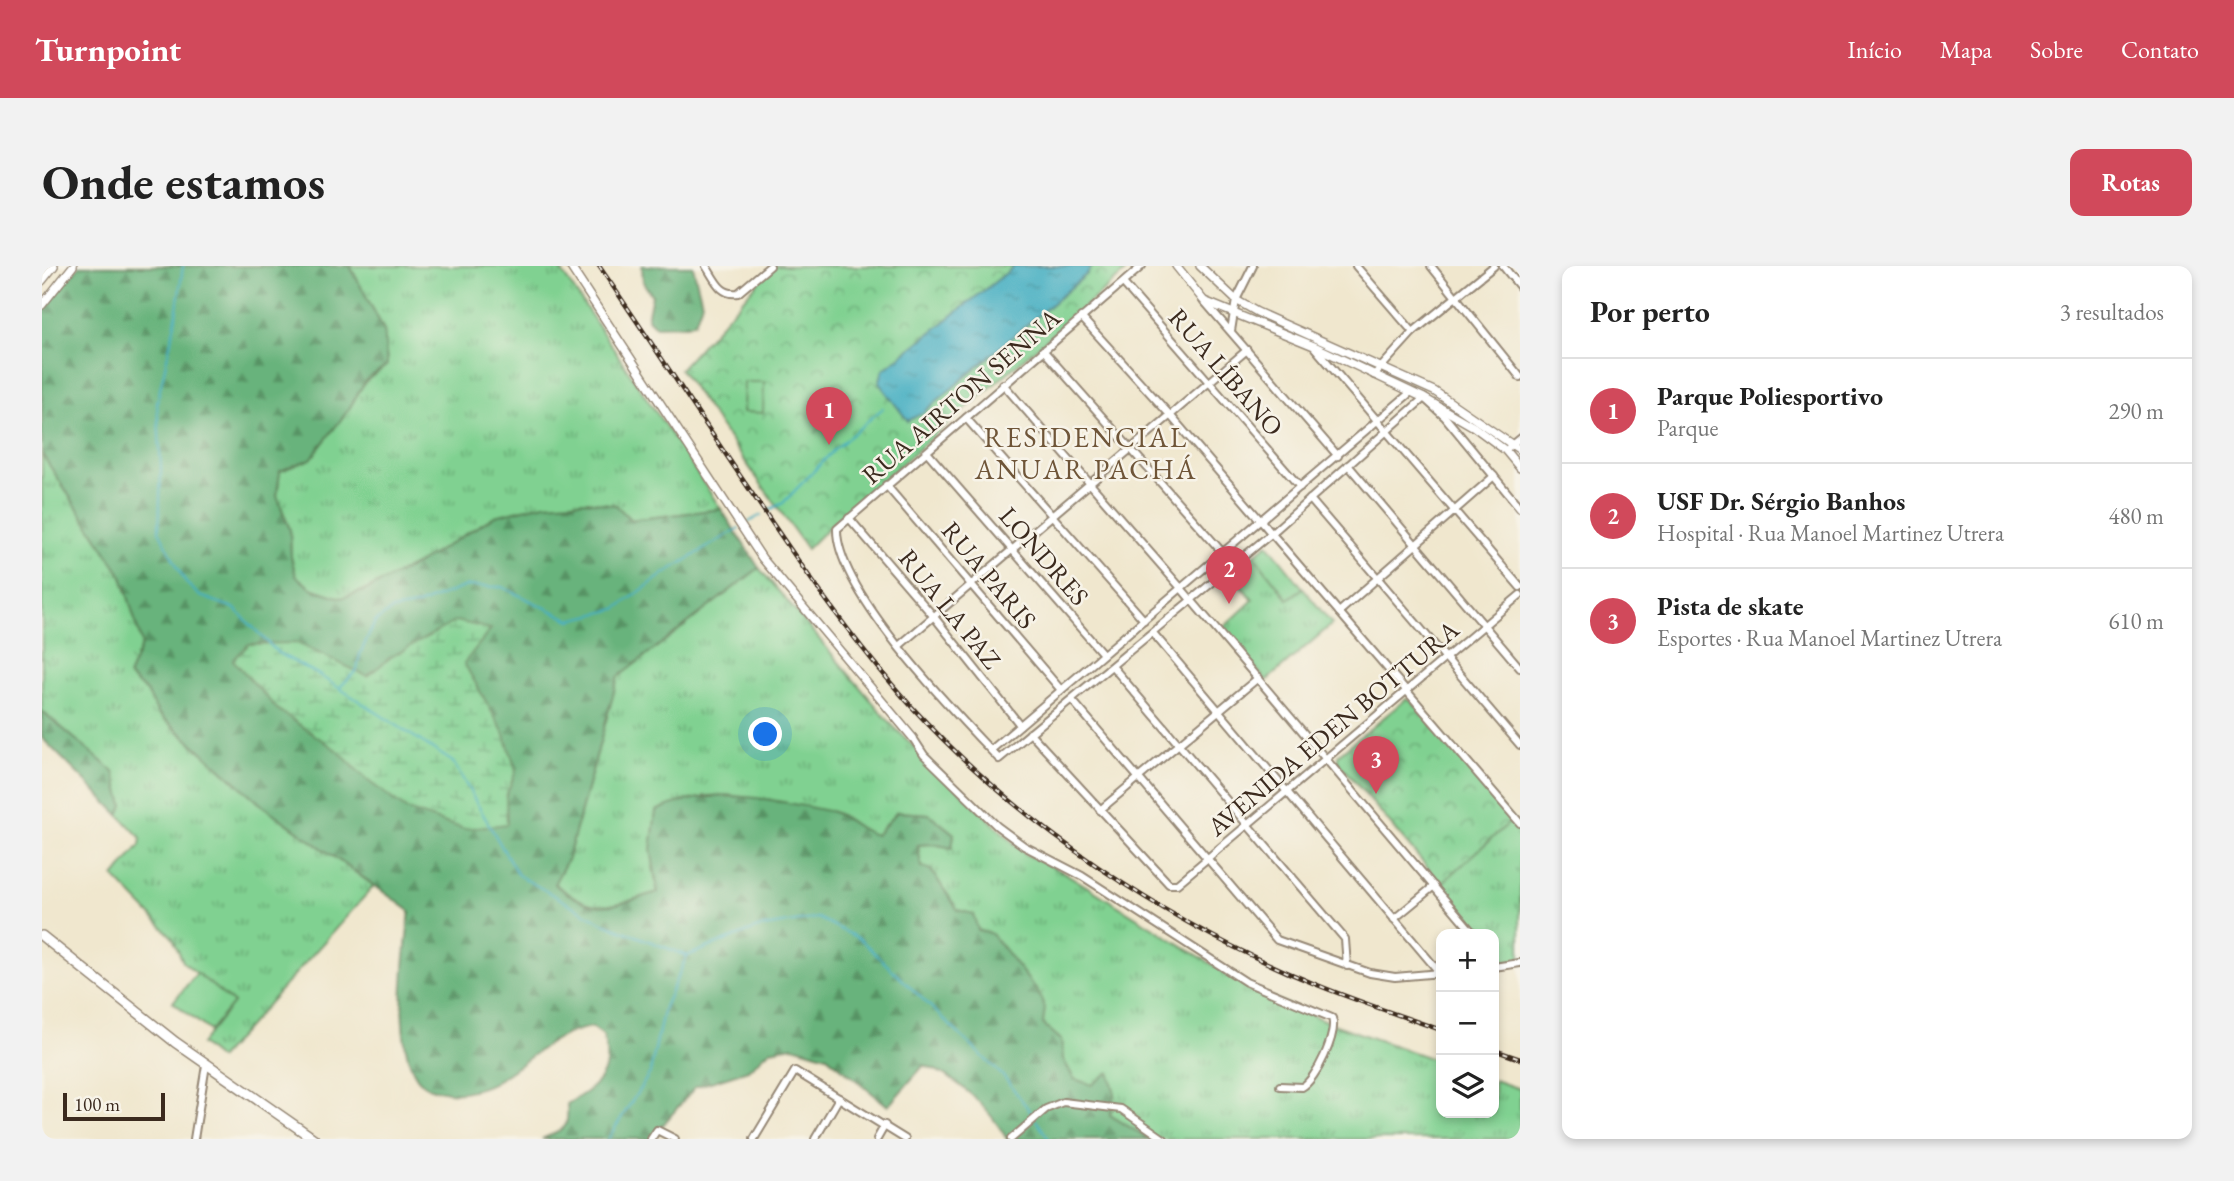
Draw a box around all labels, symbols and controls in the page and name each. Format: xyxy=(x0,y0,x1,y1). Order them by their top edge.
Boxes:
text: Turnpoint xyxy=(35,28,181,71)
text: Início xyxy=(1848,34,1902,65)
text: Mapa xyxy=(1940,34,1992,65)
text: Sobre xyxy=(2030,34,2083,65)
text: Contato xyxy=(2121,34,2199,65)
button: Rotas xyxy=(2070,149,2192,216)
text: Onde estamos xyxy=(42,150,325,214)
text: Por perto xyxy=(1590,292,1710,331)
text: 3 resultados xyxy=(2060,297,2164,327)
street label: RUA AIRTON SENNA xyxy=(855,300,1068,492)
street label: RUA LÍBANO xyxy=(1161,301,1291,443)
text: Parque Poliesportivo xyxy=(1657,379,1883,413)
pin: 1 xyxy=(806,387,852,445)
text: 1 xyxy=(1607,396,1619,426)
text: 290 m xyxy=(2108,396,2164,426)
text: Parque xyxy=(1657,413,1719,443)
district label: RESIDENCIAL ANUAR PACHÁ xyxy=(974,419,1197,487)
text: USF Dr. Sérgio Banhos xyxy=(1657,484,1905,518)
street label: LONDRES xyxy=(992,499,1096,613)
text: 2 xyxy=(1607,501,1619,531)
text: 480 m xyxy=(2108,501,2164,531)
street label: RUA PARIS xyxy=(934,514,1044,636)
text: Hospital · Rua Manoel Martinez Utrera xyxy=(1657,518,2004,548)
street label: RUA LA PAZ xyxy=(891,542,1009,676)
pin: 2 xyxy=(1206,546,1252,604)
text: Pista de skate xyxy=(1657,589,1804,623)
text: 3 xyxy=(1607,606,1619,636)
text: 610 m xyxy=(2108,606,2164,636)
street label: AVENIDA EDEN BOTTURA xyxy=(1199,612,1467,844)
text: Esportes · Rua Manoel Martinez Utrera xyxy=(1657,623,2002,653)
your location xyxy=(748,717,782,751)
pin: 3 xyxy=(1353,736,1399,794)
map controls xyxy=(1436,929,1499,1118)
button: + xyxy=(1436,929,1499,992)
button: − xyxy=(1436,992,1499,1055)
button: layers xyxy=(1436,1055,1499,1118)
scale bar xyxy=(63,1090,164,1122)
text: 100 m xyxy=(74,1092,120,1117)

